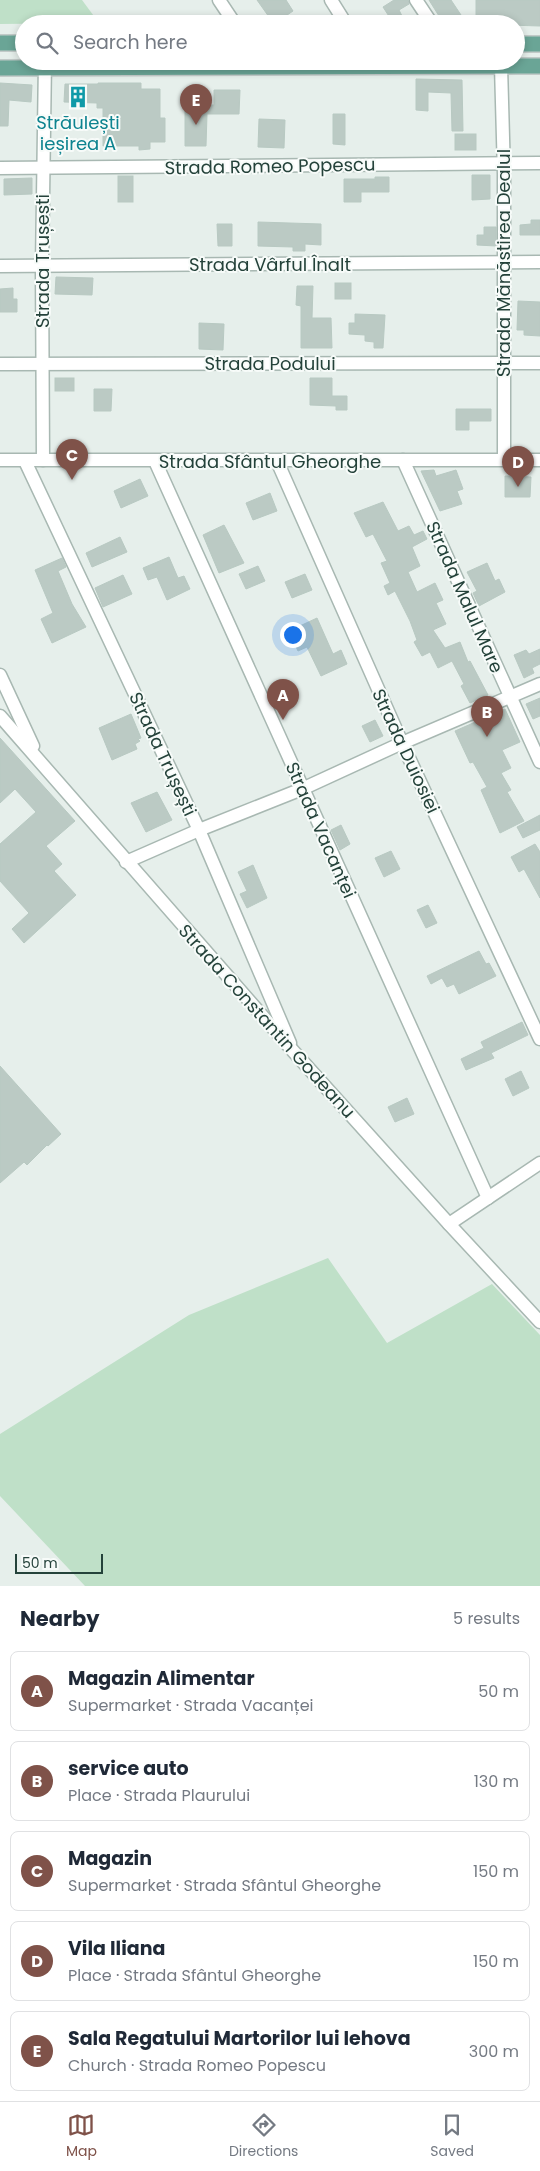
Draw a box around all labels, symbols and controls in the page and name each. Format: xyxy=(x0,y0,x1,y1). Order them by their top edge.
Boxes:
search box xyxy=(15,15,525,70)
icon: search xyxy=(33,29,61,57)
text: Search here xyxy=(73,29,187,56)
building icon: Străulești ieșirea A xyxy=(65,84,91,110)
pin: E xyxy=(180,84,212,125)
place label: Străulești ieșirea A xyxy=(36,110,120,156)
street label: Strada Mănăstirea Dealul xyxy=(491,149,516,377)
street label: Strada Romeo Popescu xyxy=(164,152,376,180)
street label: Strada Trușești xyxy=(30,194,55,328)
street label: Strada Vârful Înalt xyxy=(189,252,351,277)
street label: Strada Podului xyxy=(204,351,336,376)
pin: C xyxy=(56,439,88,480)
pin: D xyxy=(502,446,534,487)
street label: Strada Sfântul Gheorghe xyxy=(159,449,381,474)
street label: Strada Malul Mare xyxy=(420,517,510,677)
your location xyxy=(280,622,306,648)
pin: A xyxy=(267,679,299,720)
street label: Strada Duiosiei xyxy=(366,685,446,817)
street label: Strada Trușești xyxy=(123,688,203,820)
pin: B xyxy=(471,696,503,737)
street label: Strada Vacanței xyxy=(280,758,362,902)
street label: Strada Constantin Godeanu xyxy=(173,919,361,1123)
scale bar xyxy=(15,1551,102,1574)
text: 50 m xyxy=(22,1553,58,1573)
text: Nearby xyxy=(20,1604,100,1633)
text: 5 results xyxy=(453,1607,520,1630)
text: Magazin Alimentar xyxy=(68,1665,255,1692)
text: A xyxy=(31,1680,43,1703)
text: 50 m xyxy=(478,1680,519,1703)
text: Supermarket · Strada Vacanței xyxy=(68,1694,314,1717)
text: service auto xyxy=(68,1755,189,1782)
text: B xyxy=(32,1770,42,1793)
text: 130 m xyxy=(474,1770,519,1793)
text: Place · Strada Plaurului xyxy=(68,1784,250,1807)
text: Magazin xyxy=(68,1845,152,1872)
text: C xyxy=(31,1860,43,1883)
text: 150 m xyxy=(473,1860,519,1883)
text: Supermarket · Strada Sfântul Gheorghe xyxy=(68,1874,381,1897)
text: Vila Iliana xyxy=(68,1935,165,1962)
text: D xyxy=(31,1950,43,1973)
text: 150 m xyxy=(473,1950,519,1973)
text: Place · Strada Sfântul Gheorghe xyxy=(68,1964,321,1987)
text: Sala Regatului Martorilor lui Iehova xyxy=(68,2025,411,2052)
text: E xyxy=(33,2040,41,2063)
text: 300 m xyxy=(469,2040,519,2063)
text: Church · Strada Romeo Popescu xyxy=(68,2054,326,2077)
tab: Map xyxy=(66,2111,97,2162)
tab: Directions xyxy=(229,2111,298,2162)
tab: Saved xyxy=(430,2111,474,2162)

